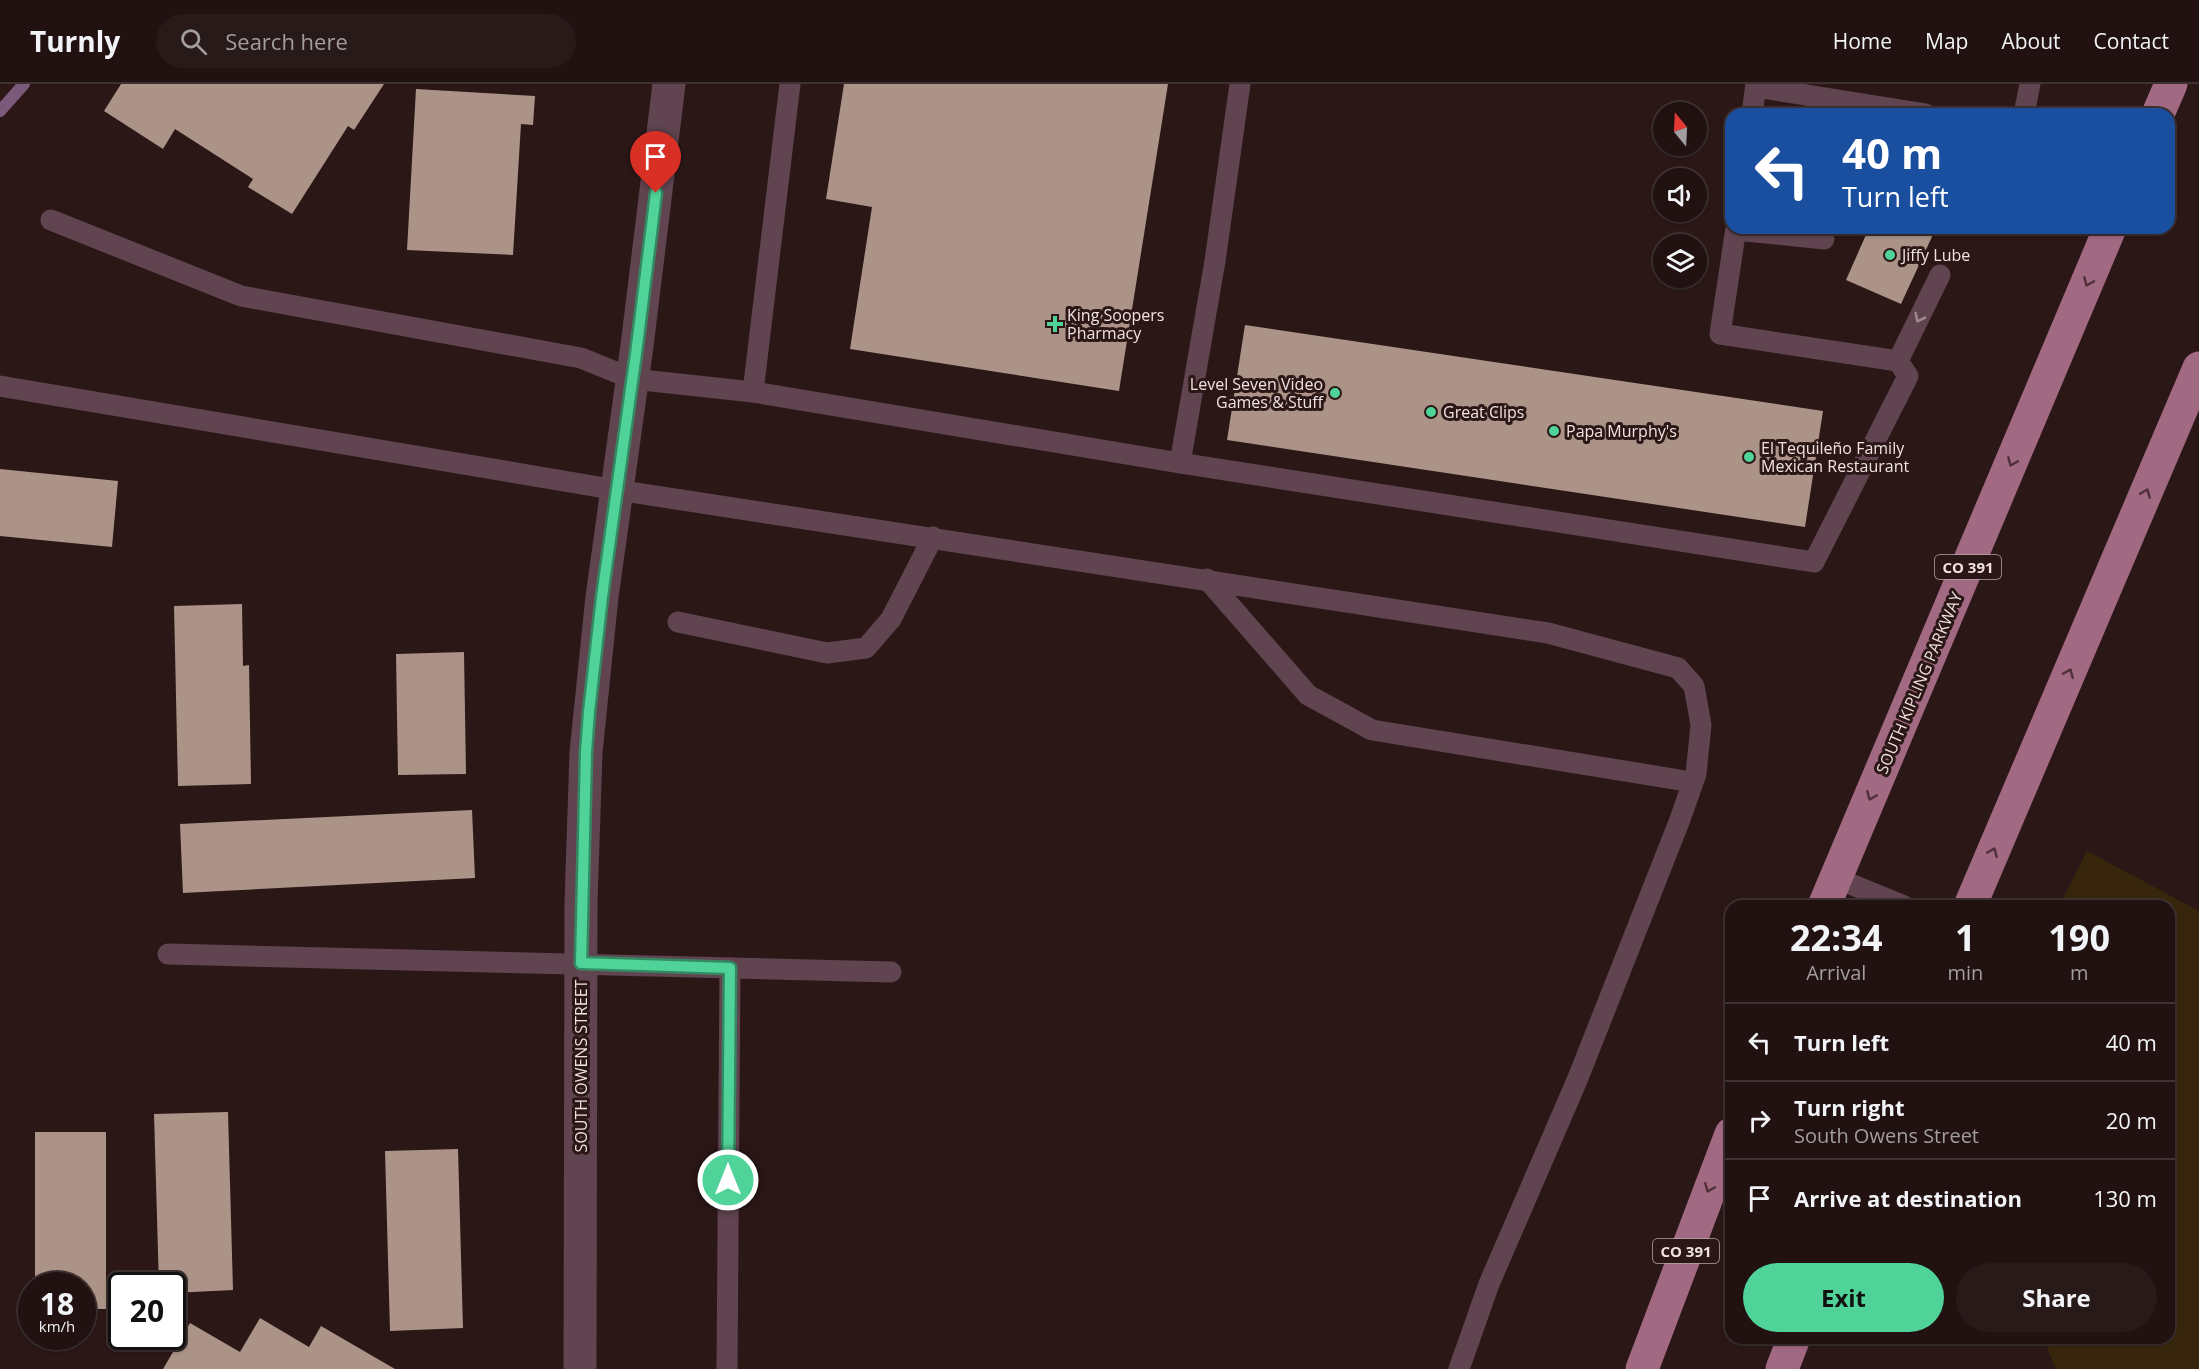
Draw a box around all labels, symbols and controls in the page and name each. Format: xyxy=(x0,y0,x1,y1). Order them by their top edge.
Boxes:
search box xyxy=(156,14,576,68)
text: Turnly xyxy=(30,22,120,60)
icon: search xyxy=(177,25,210,58)
text: Search here xyxy=(225,26,348,56)
text: Home xyxy=(1833,27,1892,55)
text: Map xyxy=(1925,27,1968,55)
text: About xyxy=(2001,27,2061,55)
text: Contact xyxy=(2094,27,2169,55)
north arrow xyxy=(1653,102,1707,156)
map controls xyxy=(1653,102,1707,288)
text: 40 m xyxy=(1842,124,1942,181)
pin xyxy=(630,131,681,193)
icon: left xyxy=(1743,132,1821,210)
icon: arrive xyxy=(639,140,672,173)
button: sound xyxy=(1653,168,1707,222)
text: Turn left xyxy=(1842,178,1949,215)
button: layers xyxy=(1653,234,1707,288)
place label: Jiffy Lube xyxy=(1900,244,1970,266)
marker: Jiffy Lube xyxy=(1883,248,1897,262)
one-way arrow xyxy=(2083,276,2095,287)
place label: King Soopers Pharmacy xyxy=(1067,304,1164,344)
one-way arrow xyxy=(1915,312,1926,323)
marker: King Soopers Pharmacy xyxy=(1048,317,1062,331)
place label: Level Seven Video Games & Stuff xyxy=(1190,373,1324,413)
marker: Level Seven Video Games & Stuff xyxy=(1328,386,1342,400)
place label: Great Clips xyxy=(1443,401,1524,423)
marker: Great Clips xyxy=(1424,405,1438,419)
place label: Papa Murphy's xyxy=(1566,420,1677,442)
marker: Papa Murphy's xyxy=(1547,424,1561,438)
place label: El Tequileño Family Mexican Restaurant xyxy=(1761,437,1909,477)
marker: El Tequileño Family Mexican Restaurant xyxy=(1742,450,1756,464)
one-way arrow xyxy=(2007,455,2019,466)
one-way arrow xyxy=(2138,489,2150,500)
road number: CO 391 xyxy=(1935,555,2001,579)
street label: SOUTH KIPLING PARKWAY xyxy=(1871,589,1967,777)
one-way arrow xyxy=(2062,668,2074,679)
one-way arrow xyxy=(1866,790,1878,801)
one-way arrow xyxy=(1986,847,1998,858)
text: 22:34 xyxy=(1790,913,1883,962)
text: 1 xyxy=(1955,913,1976,962)
text: 190 xyxy=(2048,913,2110,962)
text: Arrival xyxy=(1806,959,1866,986)
text: min xyxy=(1947,959,1983,986)
text: m xyxy=(2070,959,2088,986)
street label: SOUTH OWENS STREET xyxy=(570,979,592,1152)
icon: left xyxy=(1743,1026,1776,1059)
text: Turn left xyxy=(1794,1027,1889,1057)
text: 40 m xyxy=(2106,1027,2157,1057)
text: Turn right xyxy=(1794,1092,1905,1122)
icon: right xyxy=(1743,1104,1776,1137)
text: 20 m xyxy=(2106,1105,2157,1135)
text: South Owens Street xyxy=(1794,1122,1979,1149)
position arrow xyxy=(696,1148,760,1212)
one-way arrow xyxy=(1704,1182,1716,1193)
icon: arrive xyxy=(1743,1182,1776,1215)
text: Arrive at destination xyxy=(1794,1183,2022,1213)
text: 130 m xyxy=(2093,1183,2157,1213)
road number: CO 391 xyxy=(1653,1239,1719,1263)
button: Exit xyxy=(1743,1263,1944,1332)
button: Share xyxy=(1956,1263,2157,1332)
speed limit sign: 20 xyxy=(108,1272,186,1350)
text: 18 xyxy=(40,1283,74,1324)
text: km/h xyxy=(39,1316,75,1336)

